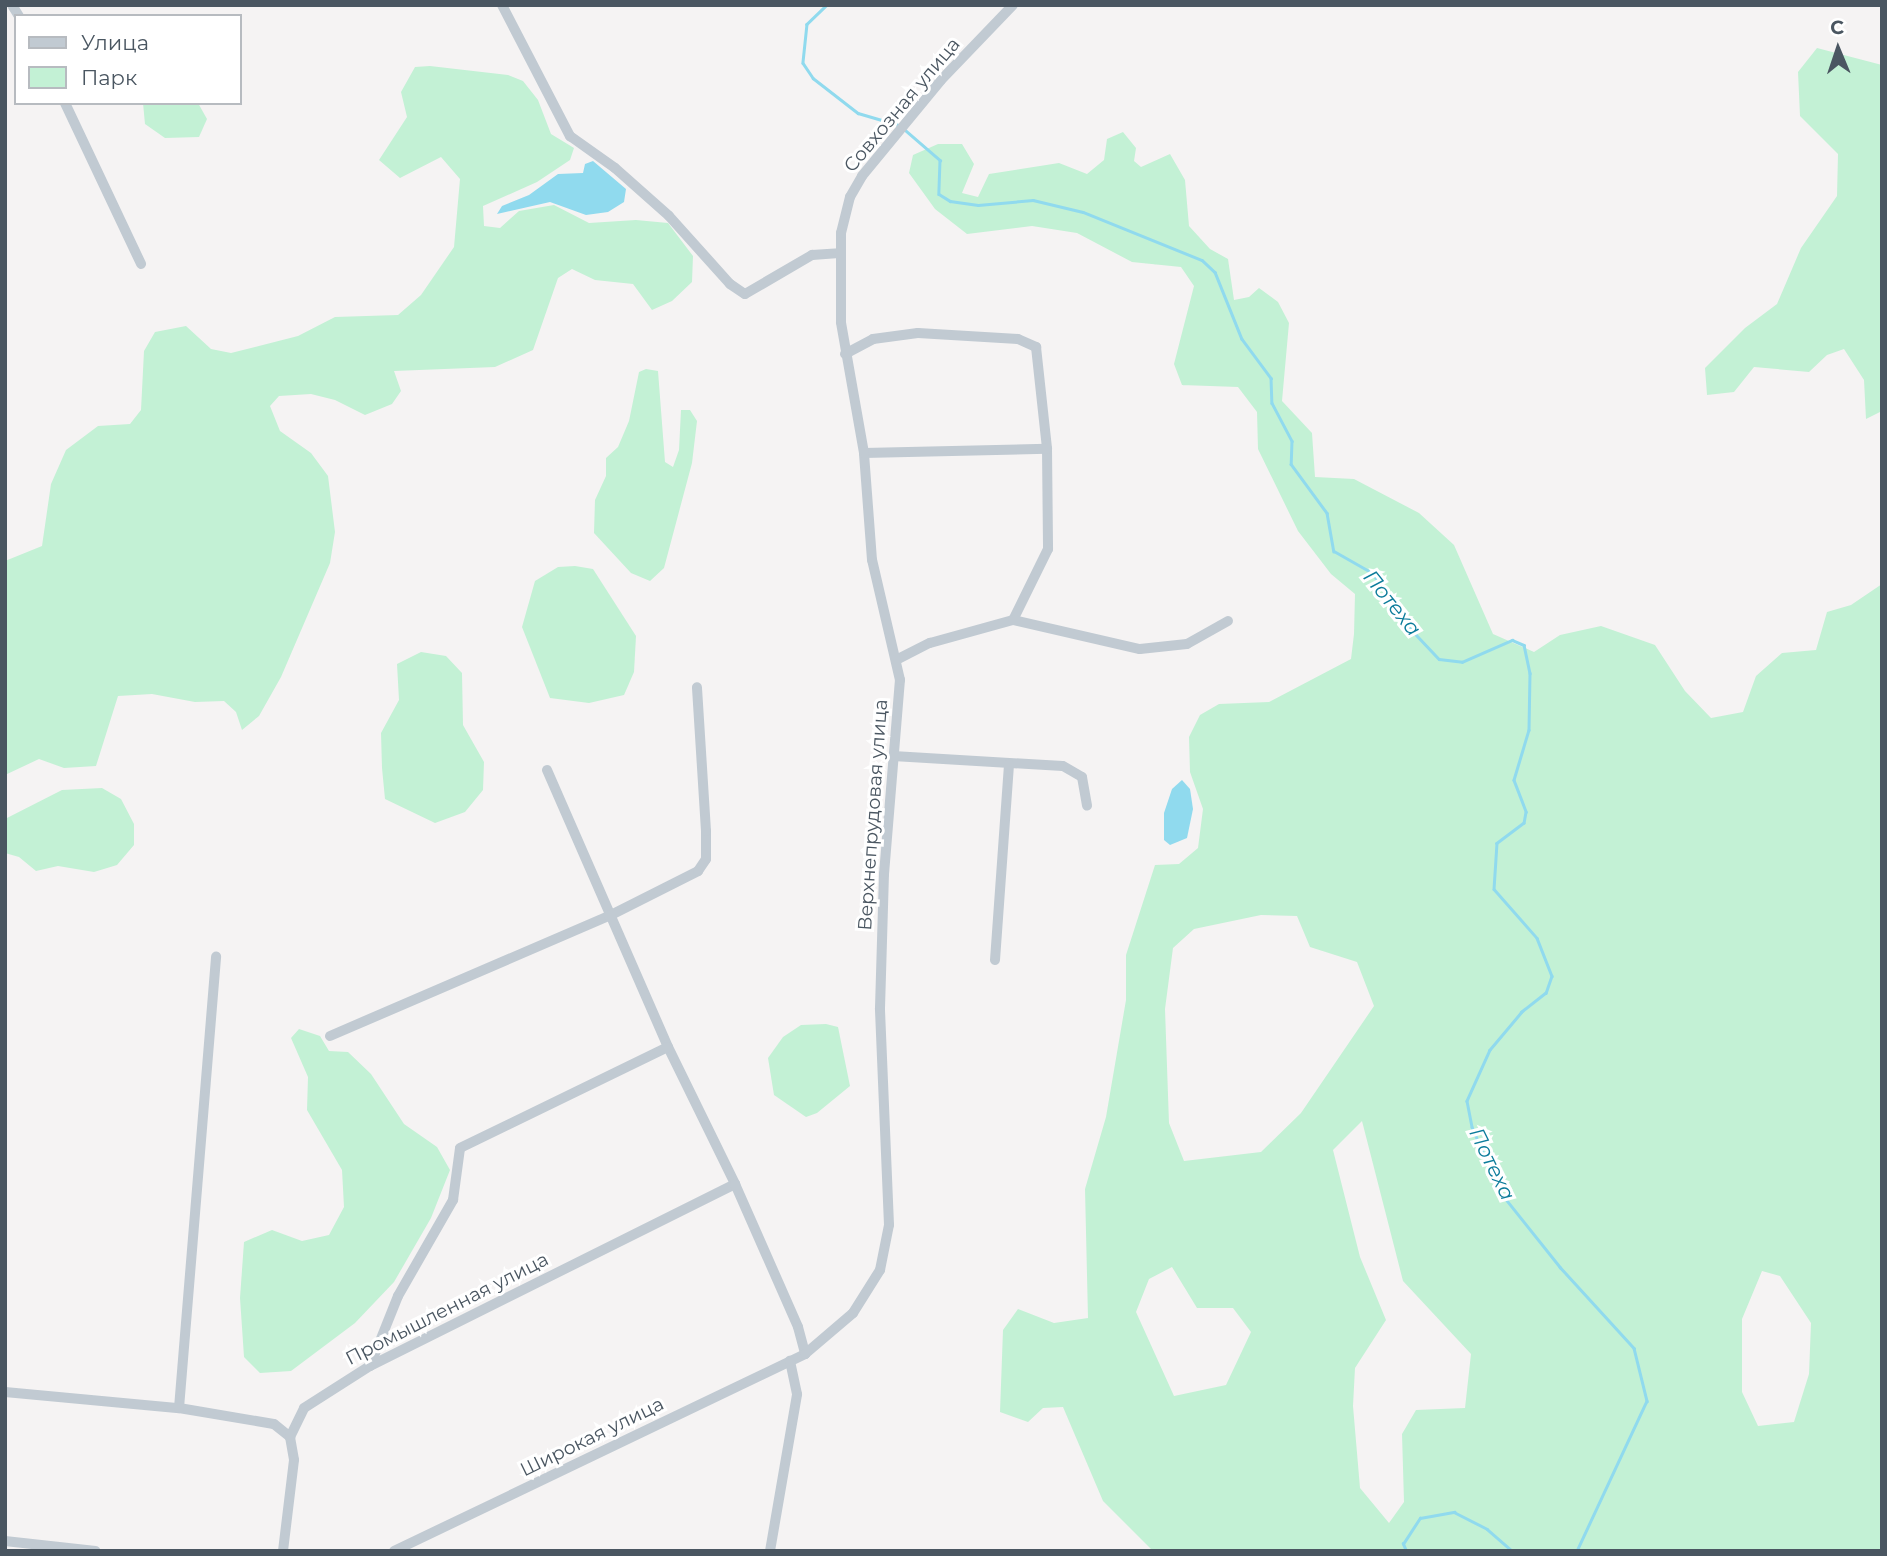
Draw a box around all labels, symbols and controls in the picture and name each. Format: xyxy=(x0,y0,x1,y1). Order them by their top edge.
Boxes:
legend xyxy=(14,14,242,105)
north arrow xyxy=(1803,14,1873,84)
text: С xyxy=(1830,16,1845,39)
text: Улица xyxy=(81,30,149,55)
street label: Совхозная улица xyxy=(839,33,965,177)
text: Парк xyxy=(81,65,137,90)
water label: Потеха xyxy=(1358,565,1426,641)
street label: Верхнепрудовая улица xyxy=(854,699,892,931)
water label: Потеха xyxy=(1464,1124,1520,1204)
street label: Промышленная улица xyxy=(342,1248,552,1370)
street label: Широкая улица xyxy=(517,1392,667,1482)

